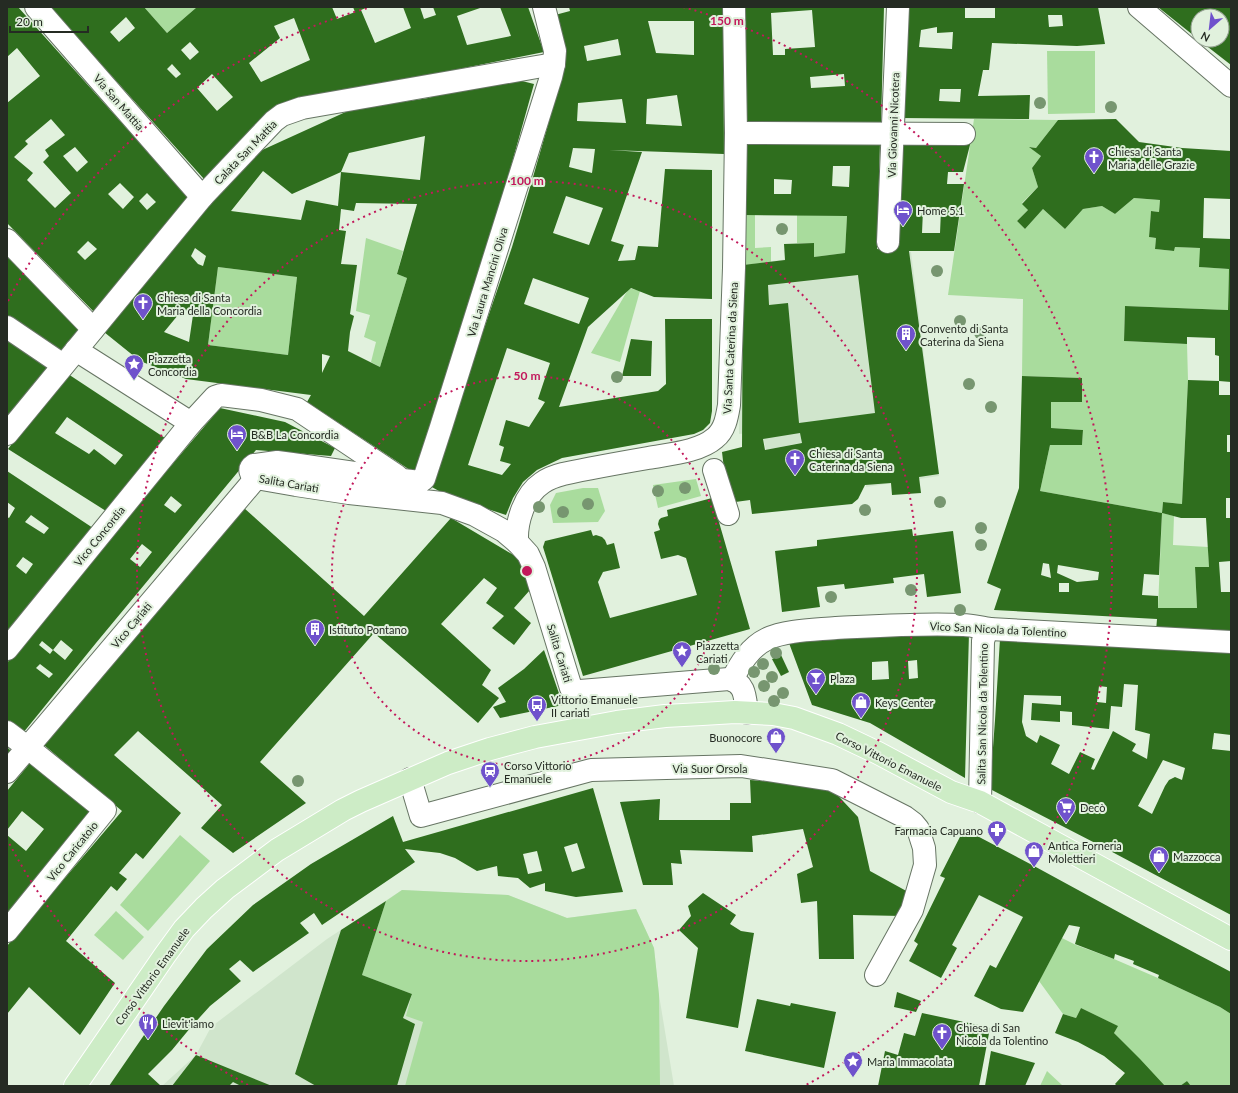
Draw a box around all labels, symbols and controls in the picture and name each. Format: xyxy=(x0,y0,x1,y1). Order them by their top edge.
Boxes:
scale bar xyxy=(10,8,88,34)
north arrow xyxy=(1190,8,1230,48)
text: 150 m xyxy=(710,13,744,28)
text: 20 m xyxy=(16,14,43,29)
text: N xyxy=(1198,30,1212,45)
street label: Via San Mattia xyxy=(91,71,147,133)
street label: Via Giovanni Nicotera xyxy=(885,72,901,178)
street label: Calata San Mattia xyxy=(211,117,279,187)
place label: Chiesa di Santa Maria delle Grazie xyxy=(1108,145,1195,171)
church icon: Chiesa di Santa Maria delle Grazie xyxy=(1083,146,1105,174)
text: 100 m xyxy=(510,173,544,188)
hotel icon: Home 5.1 xyxy=(892,199,914,227)
place label: Home 5.1 xyxy=(917,204,965,217)
street label: Via Laura Mancini Oliva xyxy=(464,226,510,338)
street label: Via Santa Caterina da Siena xyxy=(720,282,740,414)
place label: Chiesa di Santa Maria della Concordia xyxy=(157,291,262,317)
church icon: Chiesa di Santa Maria della Concordia xyxy=(132,292,154,320)
place label: Convento di Santa Caterina da Siena xyxy=(920,322,1008,348)
building icon: Convento di Santa Caterina da Siena xyxy=(895,323,917,351)
place label: Piazzetta Concordia xyxy=(148,352,197,378)
place icon: Piazzetta Concordia xyxy=(123,353,145,381)
text: 50 m xyxy=(514,368,540,383)
hotel icon: B&B La Concordia xyxy=(226,423,248,451)
place label: B&B La Concordia xyxy=(251,428,339,441)
place label: Chiesa di Santa Caterina da Siena xyxy=(809,447,893,473)
church icon: Chiesa di Santa Caterina da Siena xyxy=(784,448,806,476)
street label: Salita Cariati xyxy=(258,471,320,495)
street label: Vico Concordia xyxy=(71,503,127,569)
centre of rings xyxy=(520,564,534,578)
street label: Vico Cariati xyxy=(108,599,154,651)
building icon: Istituto Pontano xyxy=(304,618,326,646)
street label: Vico San Nicola da Tolentino xyxy=(929,619,1067,639)
street label: Salita Cariati xyxy=(545,622,575,684)
place label: Istituto Pontano xyxy=(329,623,407,636)
place label: Piazzetta Cariati xyxy=(696,639,739,665)
place icon: Piazzetta Cariati xyxy=(671,640,693,668)
street label: Salita San Nicola da Tolentino xyxy=(974,643,990,785)
bar icon: Plaza xyxy=(805,667,827,695)
place label: Plaza xyxy=(830,672,855,685)
shop icon: Keys Center xyxy=(850,691,872,719)
place label: Vittorio Emanuele II cariati xyxy=(551,693,638,719)
bus stop icon: Vittorio Emanuele II cariati xyxy=(526,694,548,722)
place label: Keys Center xyxy=(875,696,934,709)
shop icon: Buonocore xyxy=(765,726,787,754)
street label: Corso Vittorio Emanuele xyxy=(834,729,944,794)
place label: Buonocore xyxy=(709,731,762,744)
place label: Corso Vittorio Emanuele xyxy=(504,759,572,785)
station icon: Corso Vittorio Emanuele xyxy=(479,760,501,788)
street label: Via Suor Orsola xyxy=(673,762,747,775)
supermarket icon: Decò xyxy=(1055,796,1077,824)
place label: Decò xyxy=(1080,801,1106,814)
street label: Vico Caricatoio xyxy=(44,818,100,884)
pharmacy icon: Farmacia Capuano xyxy=(986,819,1008,847)
place label: Farmacia Capuano xyxy=(894,824,983,837)
place label: Antica Forneria Molettieri xyxy=(1048,839,1122,865)
shop icon: Antica Forneria Molettieri xyxy=(1023,840,1045,868)
shop icon: Mazzocca xyxy=(1148,845,1170,873)
place label: Mazzocca xyxy=(1173,850,1220,863)
street label: Corso Vittorio Emanuele xyxy=(112,924,192,1027)
restaurant icon: Lievit'iamo xyxy=(137,1012,159,1040)
place label: Lievit'iamo xyxy=(162,1017,214,1030)
place label: Chiesa di San Nicola da Tolentino xyxy=(956,1021,1048,1047)
church icon: Chiesa di San Nicola da Tolentino xyxy=(931,1022,953,1050)
place icon: Maria Immacolata xyxy=(842,1050,864,1078)
place label: Maria Immacolata xyxy=(867,1055,953,1068)

